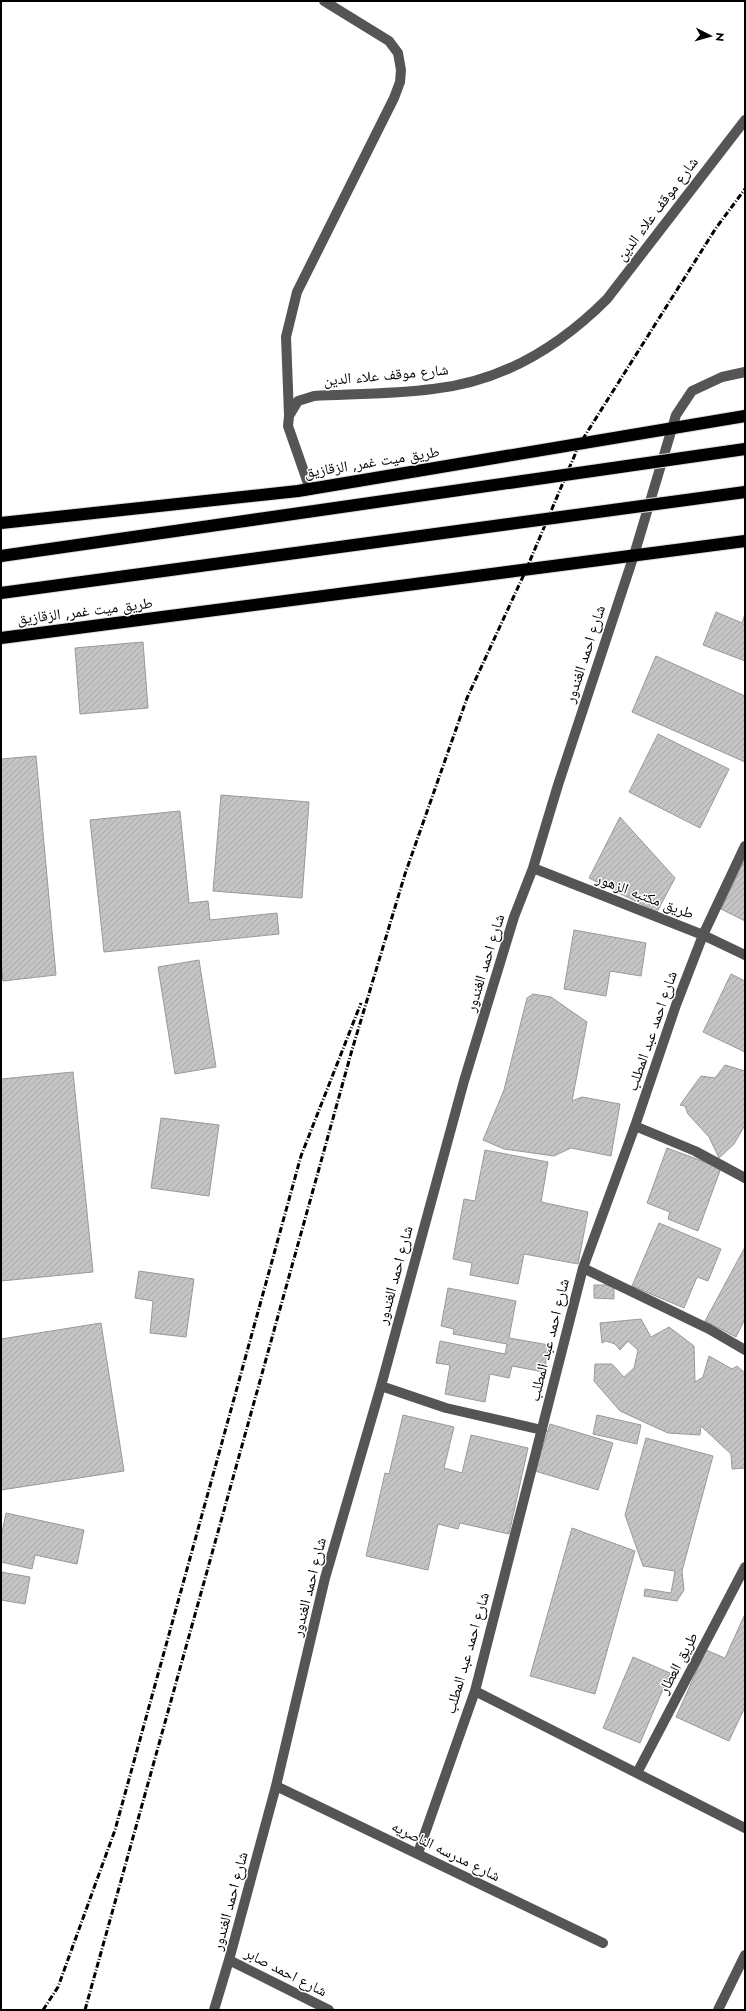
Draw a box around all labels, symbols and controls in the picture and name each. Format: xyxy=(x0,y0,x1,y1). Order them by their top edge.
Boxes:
north arrow xyxy=(690,16,730,56)
text: N xyxy=(712,32,728,42)
street label: شارع موقف علاء الدين xyxy=(610,152,704,266)
street label: شارع موقف علاء الدين xyxy=(323,359,450,391)
street label: طريق ميت غمر, الزقازيق xyxy=(303,440,441,484)
street label: طريق ميت غمر, الزقازيق xyxy=(16,592,154,630)
street label: شارع احمد الغندور xyxy=(559,602,611,706)
street label: طريق مكتبه الزهور xyxy=(592,867,697,925)
street label: شارع احمد الغندور xyxy=(459,911,510,1016)
street label: شارع احمد عبد المطلب xyxy=(621,968,683,1094)
street label: شارع احمد الغندور xyxy=(371,1223,419,1328)
street label: شارع احمد عبد المطلب xyxy=(523,1276,575,1404)
street label: شارع احمد الغندور xyxy=(286,1535,332,1640)
street label: شارع احمد عبد المطلب xyxy=(439,1589,495,1717)
street label: طريق العطار xyxy=(652,1628,704,1699)
street label: شارع مدرسه الناصريه xyxy=(388,1815,504,1887)
street label: شارع احمد الغندور xyxy=(206,1849,254,1954)
street label: شارع احمد صابر xyxy=(240,1941,331,2002)

